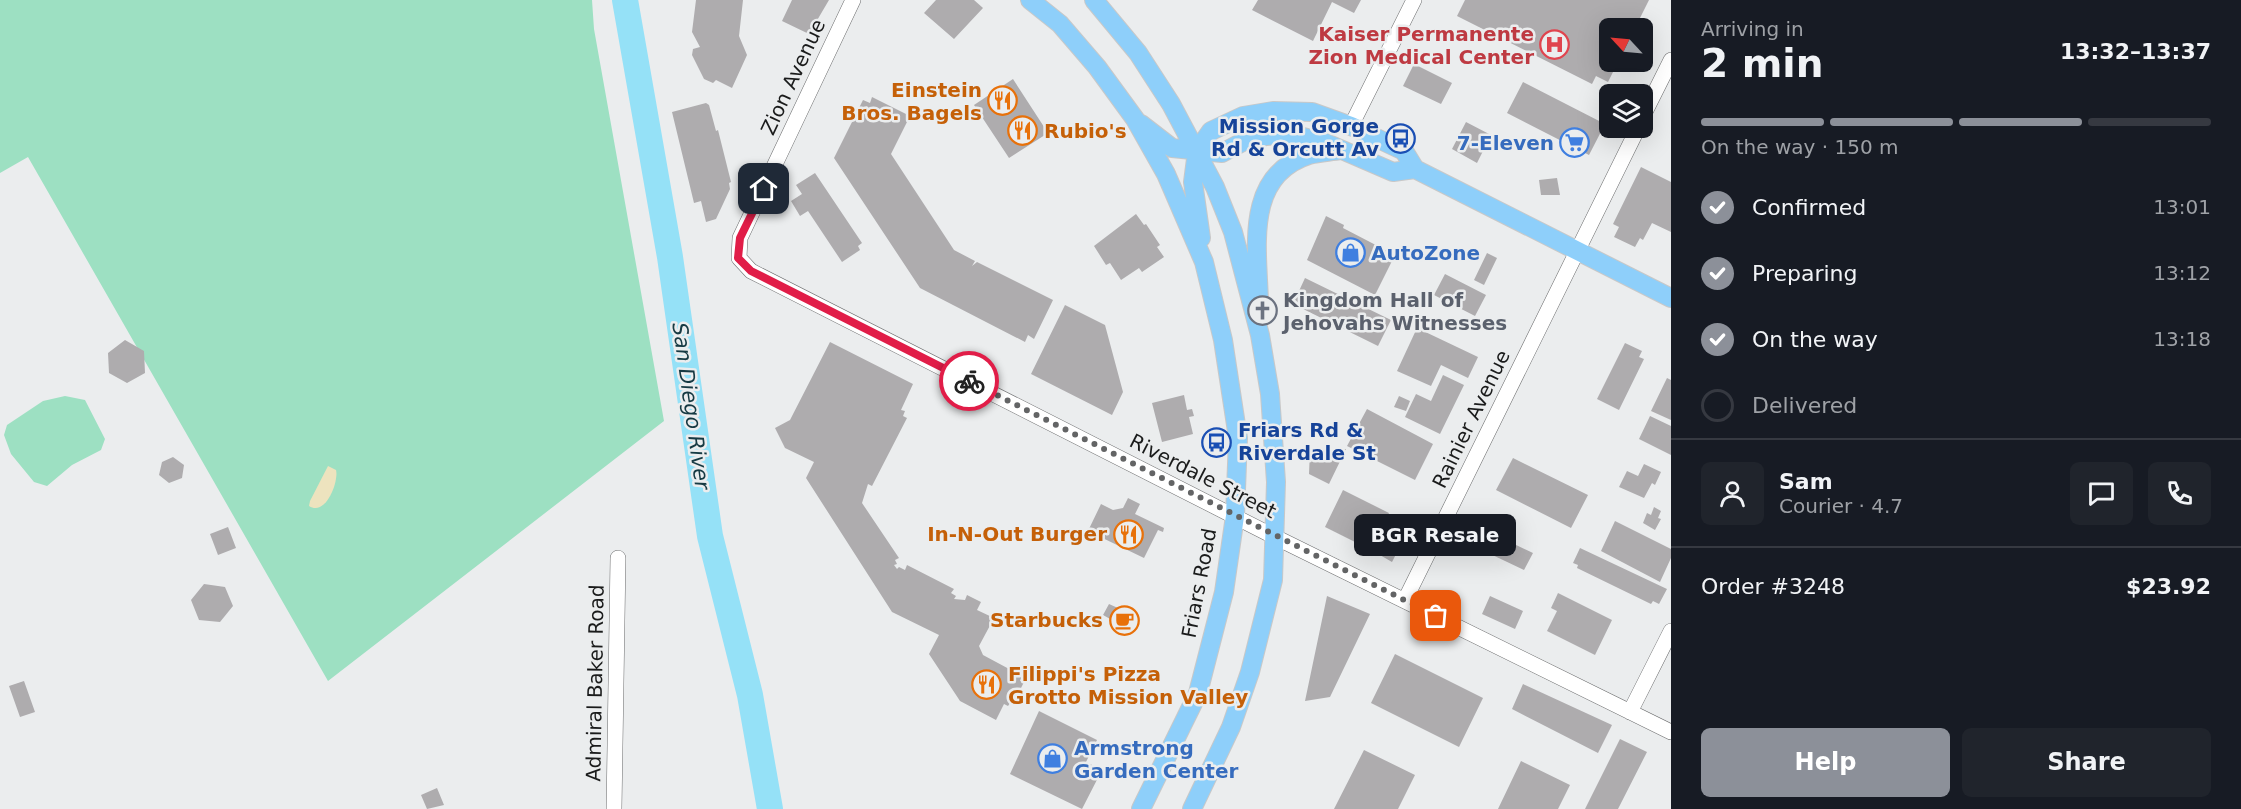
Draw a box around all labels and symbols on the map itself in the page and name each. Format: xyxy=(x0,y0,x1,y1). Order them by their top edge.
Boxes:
street label: Zion Avenue xyxy=(756,15,830,139)
north arrow xyxy=(1599,18,1653,72)
place label: Kaiser Permanente Zion Medical Center xyxy=(1308,22,1534,69)
hospital icon: Kaiser Permanente Zion Medical Center xyxy=(1539,29,1571,61)
place label: Einstein Bros. Bagels xyxy=(841,78,982,125)
restaurant icon: Einstein Bros. Bagels xyxy=(987,85,1019,117)
place label: Mission Gorge Rd & Orcutt Av xyxy=(1211,114,1379,161)
restaurant icon: Rubio's xyxy=(1007,115,1039,147)
place label: Rubio's xyxy=(1044,119,1127,143)
bus stop icon: Mission Gorge Rd & Orcutt Av xyxy=(1384,122,1416,154)
supermarket icon: 7-Eleven xyxy=(1559,127,1591,159)
place label: 7-Eleven xyxy=(1457,131,1554,155)
pin xyxy=(738,163,789,214)
shop icon: AutoZone xyxy=(1334,237,1366,269)
place label: AutoZone xyxy=(1371,241,1480,265)
place label: Kingdom Hall of Jehovahs Witnesses xyxy=(1281,288,1507,335)
church icon: Kingdom Hall of Jehovahs Witnesses xyxy=(1246,295,1278,327)
water label: San Diego River xyxy=(667,321,715,492)
street label: Rainier Avenue xyxy=(1427,346,1515,492)
courier xyxy=(939,351,999,411)
place label: Friars Rd & Riverdale St xyxy=(1238,418,1376,465)
bus stop icon: Friars Rd & Riverdale St xyxy=(1201,426,1233,458)
street label: Riverdale Street xyxy=(1126,429,1280,523)
callout: BGR Resale xyxy=(1355,514,1517,556)
restaurant icon: In-N-Out Burger xyxy=(1112,518,1144,550)
place label: In-N-Out Burger xyxy=(927,522,1107,546)
street label: Friars Road xyxy=(1177,526,1221,640)
street label: Admiral Baker Road xyxy=(581,584,609,782)
pin xyxy=(1410,590,1461,641)
cafe icon: Starbucks xyxy=(1108,604,1140,636)
place label: Starbucks xyxy=(990,608,1103,632)
place label: Filippi's Pizza Grotto Mission Valley xyxy=(1008,662,1248,709)
restaurant icon: Filippi's Pizza Grotto Mission Valley xyxy=(971,669,1003,701)
place label: Armstrong Garden Center xyxy=(1074,736,1238,783)
shop icon: Armstrong Garden Center xyxy=(1037,743,1069,775)

